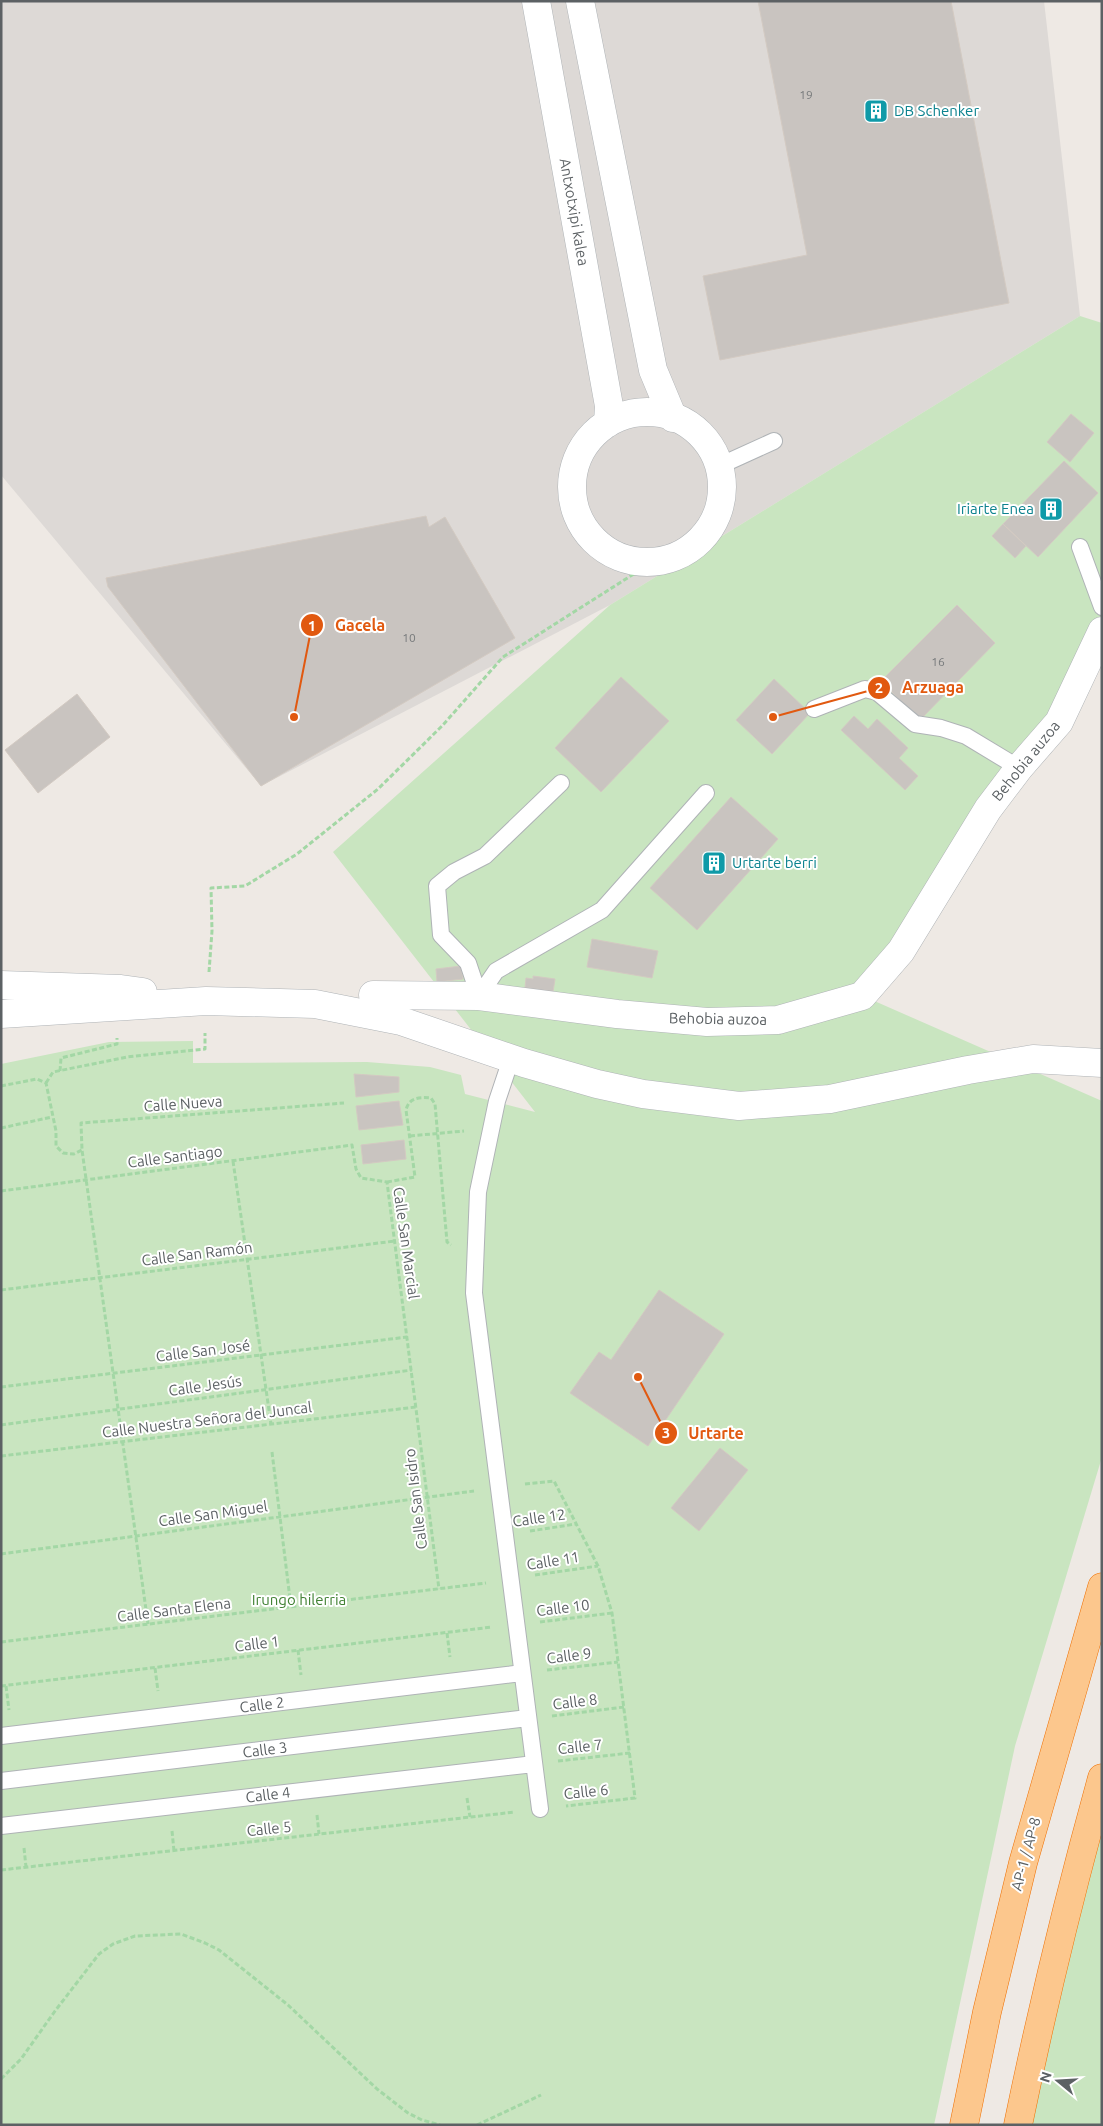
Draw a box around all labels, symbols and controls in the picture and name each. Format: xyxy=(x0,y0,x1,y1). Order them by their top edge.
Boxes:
house number: 19 xyxy=(799,88,813,101)
building icon: DB Schenker xyxy=(863,98,889,124)
place label: DB Schenker xyxy=(894,102,979,119)
street label: Antxotxipi kalea xyxy=(557,157,592,267)
building icon: Iriarte Enea xyxy=(1038,496,1064,522)
place label: Iriarte Enea xyxy=(957,500,1034,517)
callout: Gacela xyxy=(300,610,395,641)
text: Gacela xyxy=(335,616,385,634)
text: 1 xyxy=(308,617,316,634)
house number: 10 xyxy=(402,631,416,644)
house number: 16 xyxy=(931,655,945,668)
callout: Arzuaga xyxy=(867,672,974,703)
text: Arzuaga xyxy=(902,678,964,696)
text: 2 xyxy=(875,679,883,696)
street label: Behobia auzoa xyxy=(988,717,1063,804)
building icon: Urtarte berri xyxy=(701,850,727,876)
place label: Urtarte berri xyxy=(732,854,817,871)
street label: Behobia auzoa xyxy=(669,1009,767,1028)
street label: Calle Nueva xyxy=(143,1092,223,1115)
street label: Calle Santiago xyxy=(127,1142,223,1171)
street label: Calle San Marcial xyxy=(390,1186,423,1300)
street label: Calle San Ramón xyxy=(141,1238,253,1269)
street label: Calle San José xyxy=(155,1336,251,1365)
street label: Calle Jesús xyxy=(167,1372,243,1399)
street label: Calle Nuestra Señora del Juncal xyxy=(101,1398,313,1441)
callout: Urtarte xyxy=(653,1418,754,1449)
text: 3 xyxy=(662,1424,670,1441)
text: Urtarte xyxy=(688,1424,744,1442)
street label: Calle San Isidro xyxy=(401,1448,430,1550)
street label: Calle San Miguel xyxy=(157,1497,269,1530)
street label: Calle 12 xyxy=(511,1505,567,1530)
street label: Calle 11 xyxy=(525,1548,581,1573)
park label: Irungo hilerria xyxy=(252,1591,346,1608)
street label: Calle Santa Elena xyxy=(116,1594,232,1625)
street label: Calle 10 xyxy=(535,1596,590,1619)
street label: Calle 1 xyxy=(234,1632,280,1655)
street label: Calle 9 xyxy=(546,1644,592,1667)
street label: Calle 8 xyxy=(552,1690,598,1713)
street label: Calle 2 xyxy=(239,1693,285,1716)
street label: Calle 7 xyxy=(557,1736,603,1757)
street label: Calle 3 xyxy=(242,1738,288,1761)
street label: Calle 6 xyxy=(563,1781,609,1802)
street label: Calle 4 xyxy=(245,1783,291,1806)
street label: AP-1 / AP-8 xyxy=(1008,1815,1043,1892)
street label: Calle 5 xyxy=(246,1818,292,1839)
north arrow xyxy=(1033,2056,1083,2106)
text: N xyxy=(1036,2070,1055,2084)

